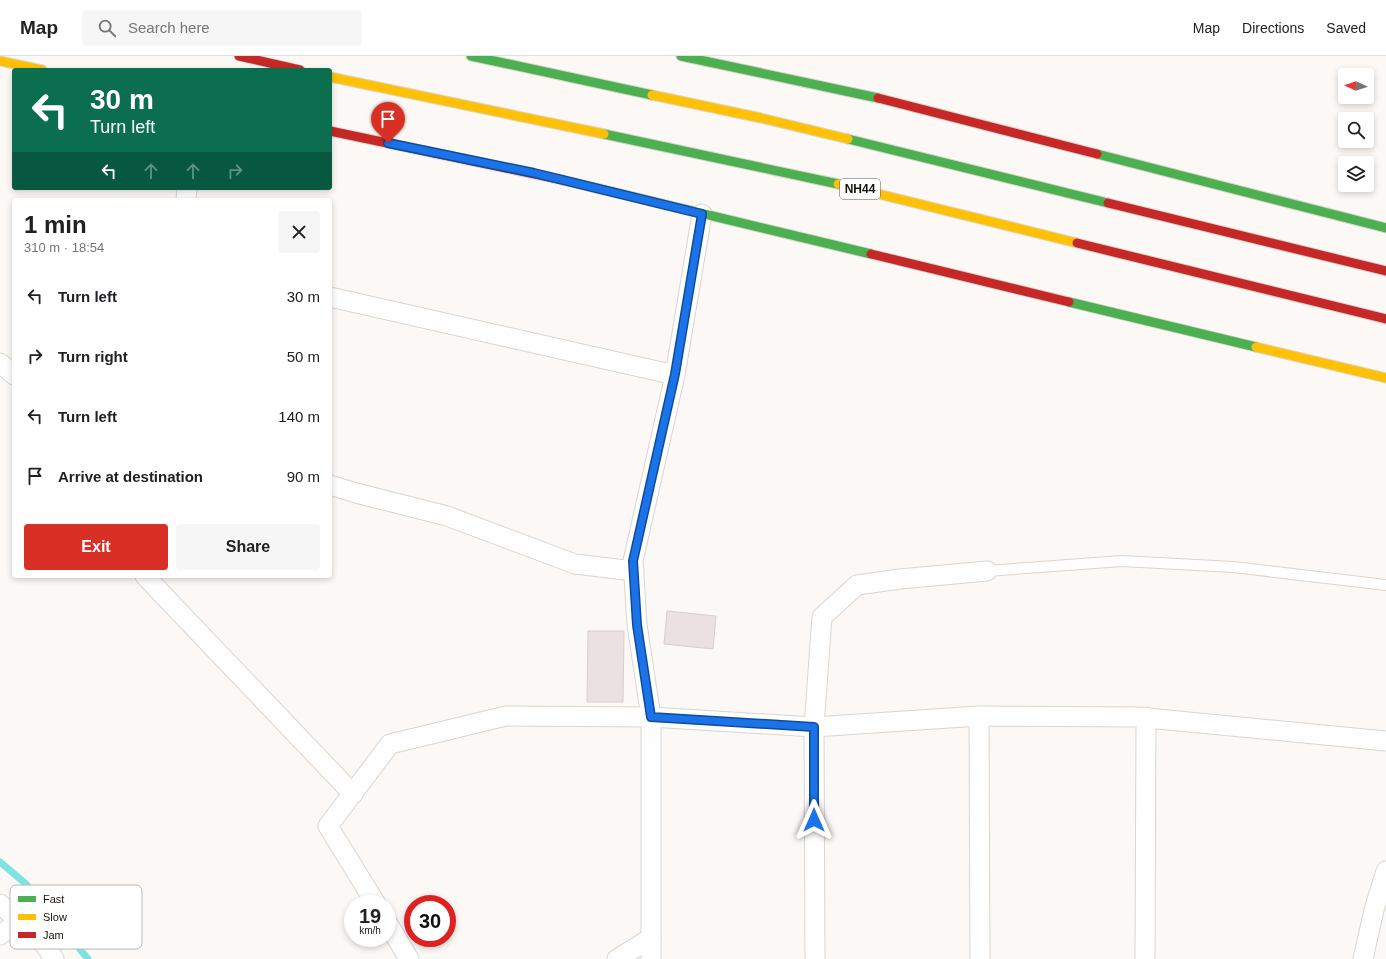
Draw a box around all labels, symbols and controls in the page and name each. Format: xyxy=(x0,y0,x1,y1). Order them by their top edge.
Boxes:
search box xyxy=(82,10,362,46)
text: Map xyxy=(20,17,58,38)
icon: search xyxy=(96,17,118,39)
text: Search here xyxy=(128,19,210,36)
text: Map xyxy=(1193,20,1220,36)
text: Directions xyxy=(1242,20,1304,36)
text: Saved xyxy=(1326,20,1366,36)
north arrow xyxy=(1338,68,1374,104)
map controls xyxy=(1338,68,1374,192)
icon: left xyxy=(24,84,76,136)
text: 30 m xyxy=(90,84,154,115)
pin xyxy=(371,102,405,143)
icon: arrive xyxy=(377,108,399,130)
button: search xyxy=(1338,112,1374,148)
text: Turn left xyxy=(90,117,155,137)
button: layers xyxy=(1338,156,1374,192)
icon: left xyxy=(98,160,120,182)
icon: ahead xyxy=(140,160,162,182)
icon: ahead xyxy=(182,160,204,182)
icon: right xyxy=(224,160,246,182)
road number: NH44 xyxy=(840,179,880,199)
text: 1 min xyxy=(24,211,87,238)
button: close xyxy=(278,211,320,253)
text: 310 m · 18:54 xyxy=(24,240,104,255)
icon: left xyxy=(24,285,46,307)
text: Turn left xyxy=(58,288,117,305)
text: 30 m xyxy=(287,288,320,305)
icon: right xyxy=(24,345,46,367)
text: Turn right xyxy=(58,348,128,365)
text: 50 m xyxy=(287,348,320,365)
icon: left xyxy=(24,405,46,427)
text: Turn left xyxy=(58,408,117,425)
text: 140 m xyxy=(278,408,320,425)
icon: arrive xyxy=(24,465,46,487)
text: Arrive at destination xyxy=(58,468,203,485)
text: 90 m xyxy=(287,468,320,485)
button: Exit xyxy=(24,524,168,570)
button: Share xyxy=(176,524,320,570)
position arrow xyxy=(793,799,835,841)
legend xyxy=(10,885,142,949)
text: Fast xyxy=(43,893,64,905)
speed limit sign: 30 xyxy=(404,895,456,947)
text: 19 xyxy=(359,905,381,927)
text: Slow xyxy=(43,911,67,923)
text: km/h xyxy=(359,925,381,936)
text: Jam xyxy=(43,929,64,941)

